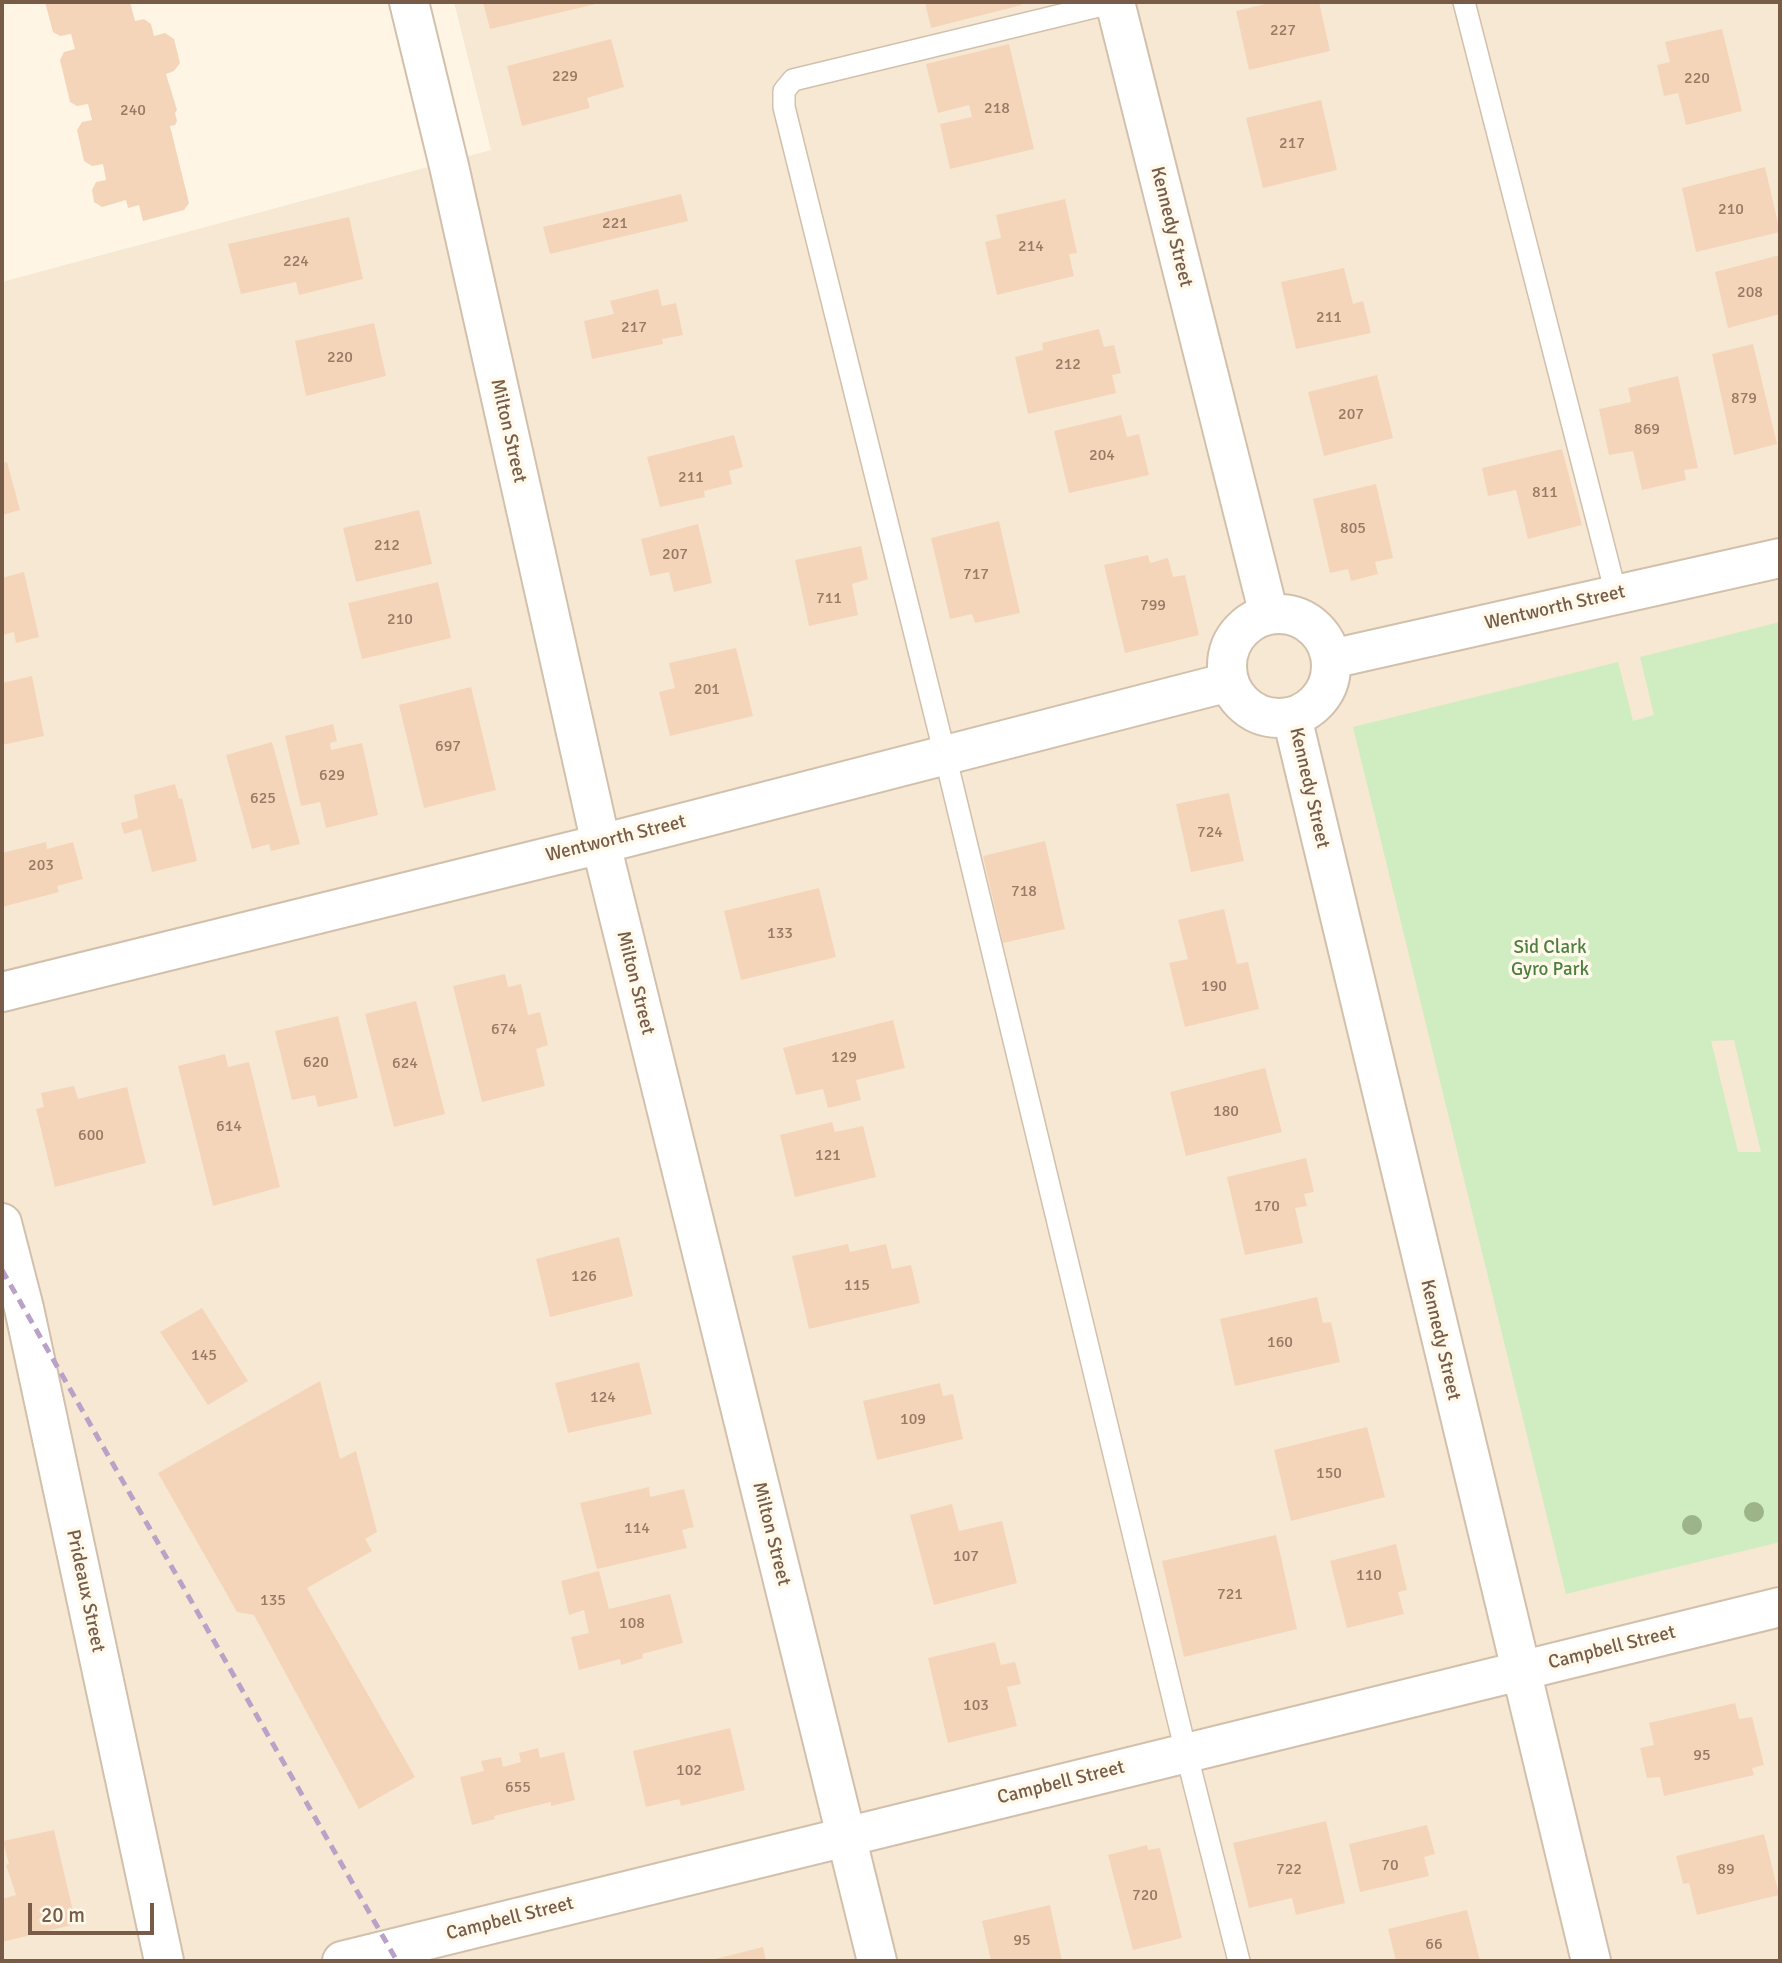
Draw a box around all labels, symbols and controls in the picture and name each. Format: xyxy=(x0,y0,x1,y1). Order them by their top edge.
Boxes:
house number: 227 xyxy=(1270,21,1296,41)
house number: 229 xyxy=(552,67,578,87)
house number: 220 xyxy=(1684,69,1710,89)
house number: 218 xyxy=(984,99,1010,119)
house number: 240 xyxy=(120,101,146,121)
house number: 217 xyxy=(1279,134,1305,154)
street label: Kennedy Street xyxy=(1145,164,1197,290)
house number: 210 xyxy=(1718,200,1744,220)
house number: 221 xyxy=(602,214,628,234)
house number: 214 xyxy=(1018,237,1044,257)
house number: 224 xyxy=(283,252,309,272)
house number: 208 xyxy=(1737,283,1763,303)
house number: 211 xyxy=(1316,308,1342,328)
house number: 217 xyxy=(621,318,647,338)
house number: 220 xyxy=(327,348,353,368)
house number: 212 xyxy=(1055,355,1081,375)
street label: Milton Street xyxy=(485,377,531,485)
house number: 879 xyxy=(1731,389,1757,409)
house number: 207 xyxy=(1338,405,1364,425)
house number: 869 xyxy=(1634,420,1660,440)
house number: 204 xyxy=(1089,446,1115,466)
house number: 211 xyxy=(678,468,704,488)
house number: 811 xyxy=(1532,483,1558,503)
house number: 805 xyxy=(1340,519,1366,539)
house number: 212 xyxy=(374,536,400,556)
house number: 207 xyxy=(662,545,688,565)
house number: 717 xyxy=(963,565,989,585)
street label: Wentworth Street xyxy=(1483,581,1627,635)
house number: 711 xyxy=(816,589,842,609)
house number: 799 xyxy=(1140,596,1166,616)
house number: 210 xyxy=(387,610,413,630)
house number: 201 xyxy=(694,680,720,700)
street label: Kennedy Street xyxy=(1284,725,1334,851)
house number: 697 xyxy=(435,737,461,757)
house number: 629 xyxy=(319,766,345,786)
house number: 625 xyxy=(250,789,276,809)
street label: Wentworth Street xyxy=(544,811,688,867)
house number: 724 xyxy=(1197,823,1223,843)
house number: 203 xyxy=(28,856,54,876)
house number: 718 xyxy=(1011,882,1037,902)
house number: 133 xyxy=(767,924,793,944)
street label: Milton Street xyxy=(611,929,659,1037)
park label: Sid Clark Gyro Park xyxy=(1511,937,1589,981)
house number: 190 xyxy=(1201,977,1227,997)
house number: 674 xyxy=(491,1020,517,1040)
house number: 129 xyxy=(831,1048,857,1068)
house number: 620 xyxy=(303,1053,329,1073)
house number: 624 xyxy=(392,1054,418,1074)
house number: 180 xyxy=(1213,1102,1239,1122)
house number: 614 xyxy=(216,1117,242,1137)
house number: 600 xyxy=(78,1126,104,1146)
house number: 121 xyxy=(815,1146,841,1166)
house number: 170 xyxy=(1254,1197,1280,1217)
house number: 126 xyxy=(571,1267,597,1287)
house number: 115 xyxy=(844,1276,870,1296)
street label: Kennedy Street xyxy=(1415,1277,1465,1403)
house number: 160 xyxy=(1267,1333,1293,1353)
house number: 145 xyxy=(191,1346,217,1366)
house number: 124 xyxy=(590,1388,616,1408)
house number: 109 xyxy=(900,1410,926,1430)
house number: 150 xyxy=(1316,1464,1342,1484)
street label: Milton Street xyxy=(747,1480,795,1588)
house number: 114 xyxy=(624,1519,650,1539)
street label: Prideaux Street xyxy=(61,1528,109,1654)
house number: 107 xyxy=(953,1547,979,1567)
house number: 110 xyxy=(1356,1566,1382,1586)
house number: 721 xyxy=(1217,1585,1243,1605)
house number: 135 xyxy=(260,1591,286,1611)
house number: 108 xyxy=(619,1614,645,1634)
street label: Campbell Street xyxy=(1546,1621,1678,1675)
house number: 103 xyxy=(963,1696,989,1716)
house number: 95 xyxy=(1693,1746,1711,1766)
street label: Campbell Street xyxy=(995,1756,1127,1810)
house number: 102 xyxy=(676,1761,702,1781)
house number: 655 xyxy=(505,1778,531,1798)
house number: 70 xyxy=(1381,1856,1399,1876)
house number: 722 xyxy=(1276,1860,1302,1880)
house number: 89 xyxy=(1717,1860,1735,1880)
house number: 720 xyxy=(1132,1886,1158,1906)
scale bar xyxy=(32,1890,158,1934)
street label: Campbell Street xyxy=(444,1892,576,1946)
text: 20 m xyxy=(41,1902,85,1928)
house number: 95 xyxy=(1013,1931,1031,1951)
house number: 66 xyxy=(1425,1935,1443,1955)

